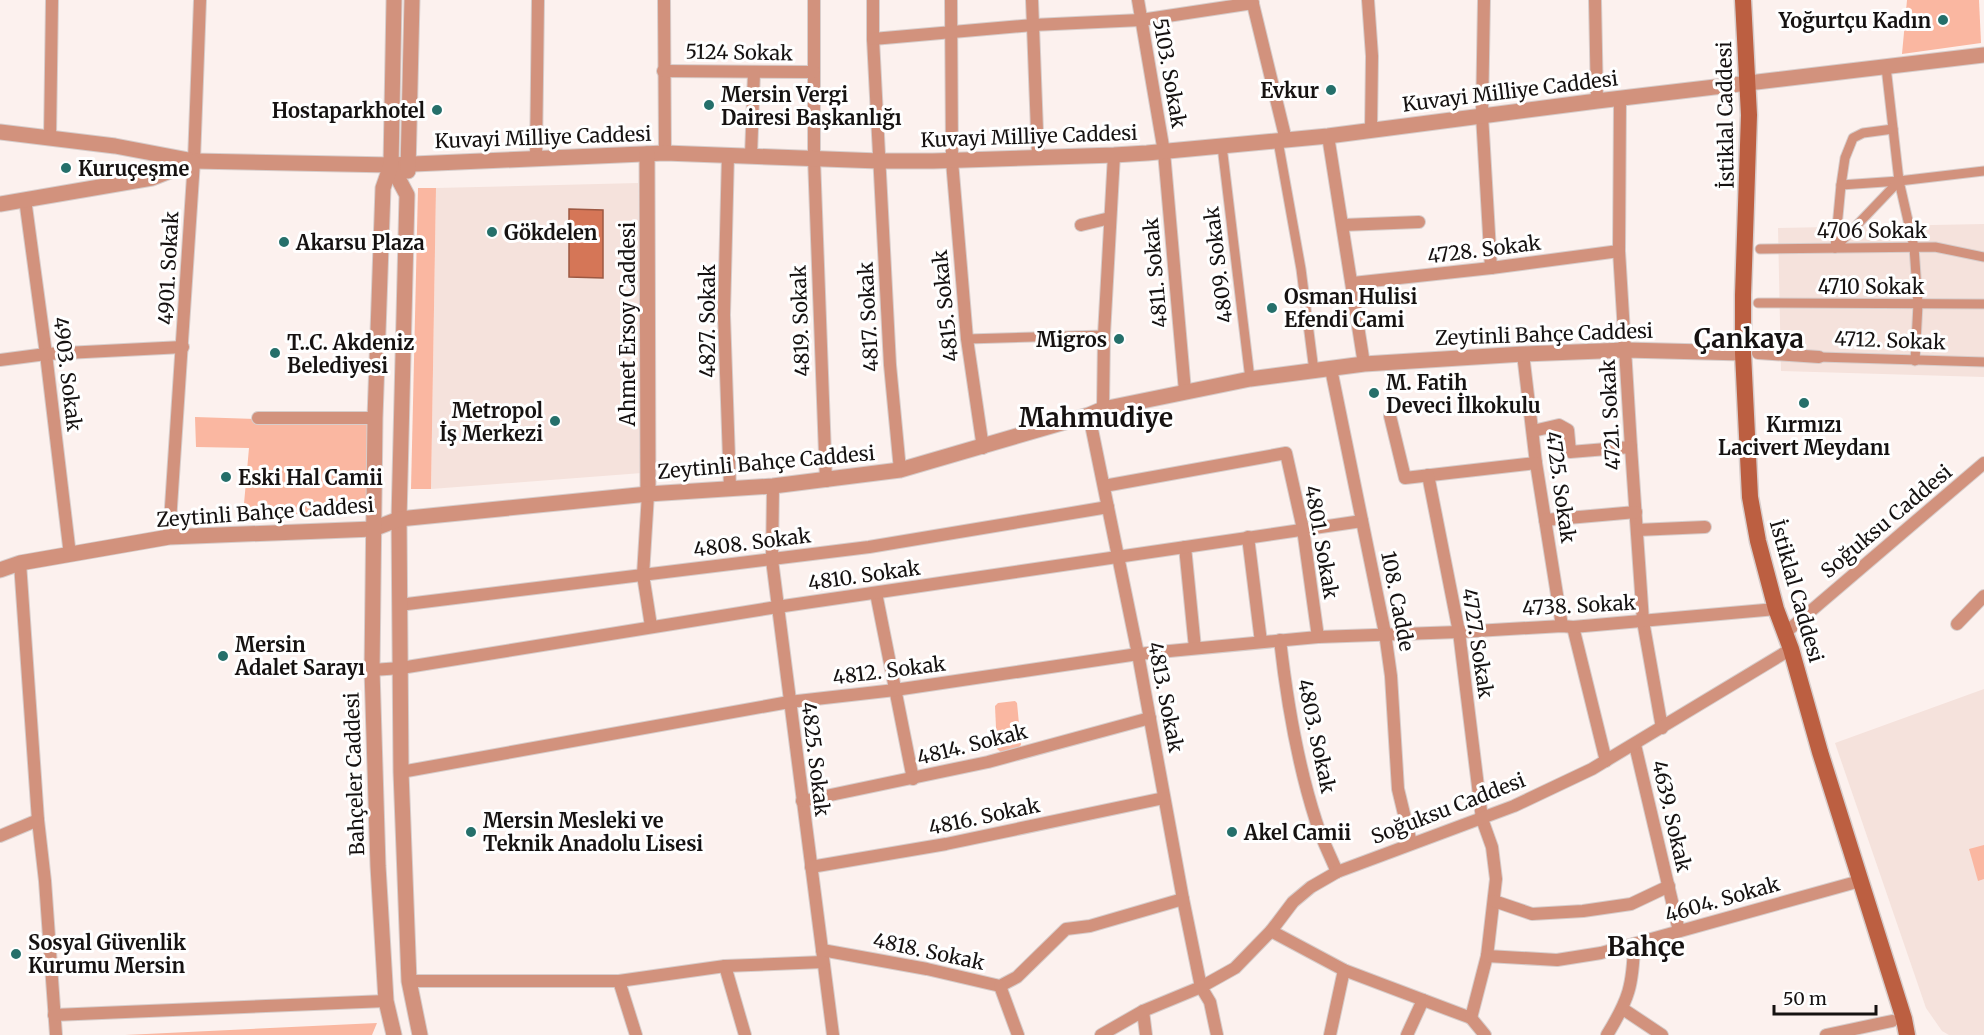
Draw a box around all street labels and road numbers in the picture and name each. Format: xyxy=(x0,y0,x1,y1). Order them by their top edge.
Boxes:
street label: 5103. Sokak xyxy=(1148,16,1192,130)
street label: 5124 Sokak xyxy=(685,39,793,65)
street label: İstiklal Caddesi xyxy=(1711,41,1739,189)
street label: Kuvayi Milliye Caddesi xyxy=(1401,65,1619,117)
street label: Kuvayi Milliye Caddesi xyxy=(920,120,1138,152)
street label: Kuvayi Milliye Caddesi xyxy=(434,121,652,153)
street label: 4809. Sokak xyxy=(1198,205,1238,325)
street label: 4901. Sokak xyxy=(153,210,183,325)
street label: 4811. Sokak xyxy=(1138,217,1172,329)
street label: 4706 Sokak xyxy=(1817,218,1928,243)
street label: Ahmet Ersoy Caddesi xyxy=(615,222,640,427)
street label: 4728. Sokak xyxy=(1426,230,1543,268)
street label: 4815. Sokak xyxy=(927,249,963,363)
street label: 4817. Sokak xyxy=(853,261,883,373)
street label: 4827. Sokak xyxy=(695,264,720,378)
street label: 4819. Sokak xyxy=(786,264,814,377)
street label: 4710 Sokak xyxy=(1818,274,1925,299)
street label: 4903. Sokak xyxy=(49,315,87,433)
street label: Zeytinli Bahçe Caddesi xyxy=(1434,318,1654,350)
street label: 4712. Sokak xyxy=(1834,326,1946,354)
street label: 4721. Sokak xyxy=(1595,359,1625,471)
street label: 4725. Sokak xyxy=(1541,429,1581,545)
street label: Zeytinli Bahçe Caddesi xyxy=(656,440,876,484)
street label: Soğuksu Caddesi xyxy=(1815,459,1957,583)
street label: 4801. Sokak xyxy=(1300,483,1344,601)
street label: Zeytinli Bahçe Caddesi xyxy=(155,492,375,532)
street label: İstiklal Caddesi xyxy=(1765,517,1829,665)
street label: 4808. Sokak xyxy=(692,522,812,562)
street label: 108. Cadde xyxy=(1376,549,1420,653)
street label: 4810. Sokak xyxy=(806,555,922,595)
street label: 4727. Sokak xyxy=(1457,586,1499,700)
street label: 4738. Sokak xyxy=(1522,590,1637,620)
street label: 4813. Sokak xyxy=(1143,640,1189,755)
street label: 4812. Sokak xyxy=(831,651,947,689)
street label: 4803. Sokak xyxy=(1293,677,1341,796)
street label: Bahçeler Caddesi xyxy=(339,692,369,856)
street label: 4825. Sokak xyxy=(797,700,835,818)
street label: 4814. Sokak xyxy=(914,718,1030,770)
street label: 4639. Sokak xyxy=(1647,758,1697,875)
street label: Soğuksu Caddesi xyxy=(1367,767,1529,849)
street label: 4816. Sokak xyxy=(926,792,1042,840)
street label: 4604. Sokak xyxy=(1662,871,1783,927)
street label: 4818. Sokak xyxy=(871,927,987,975)

